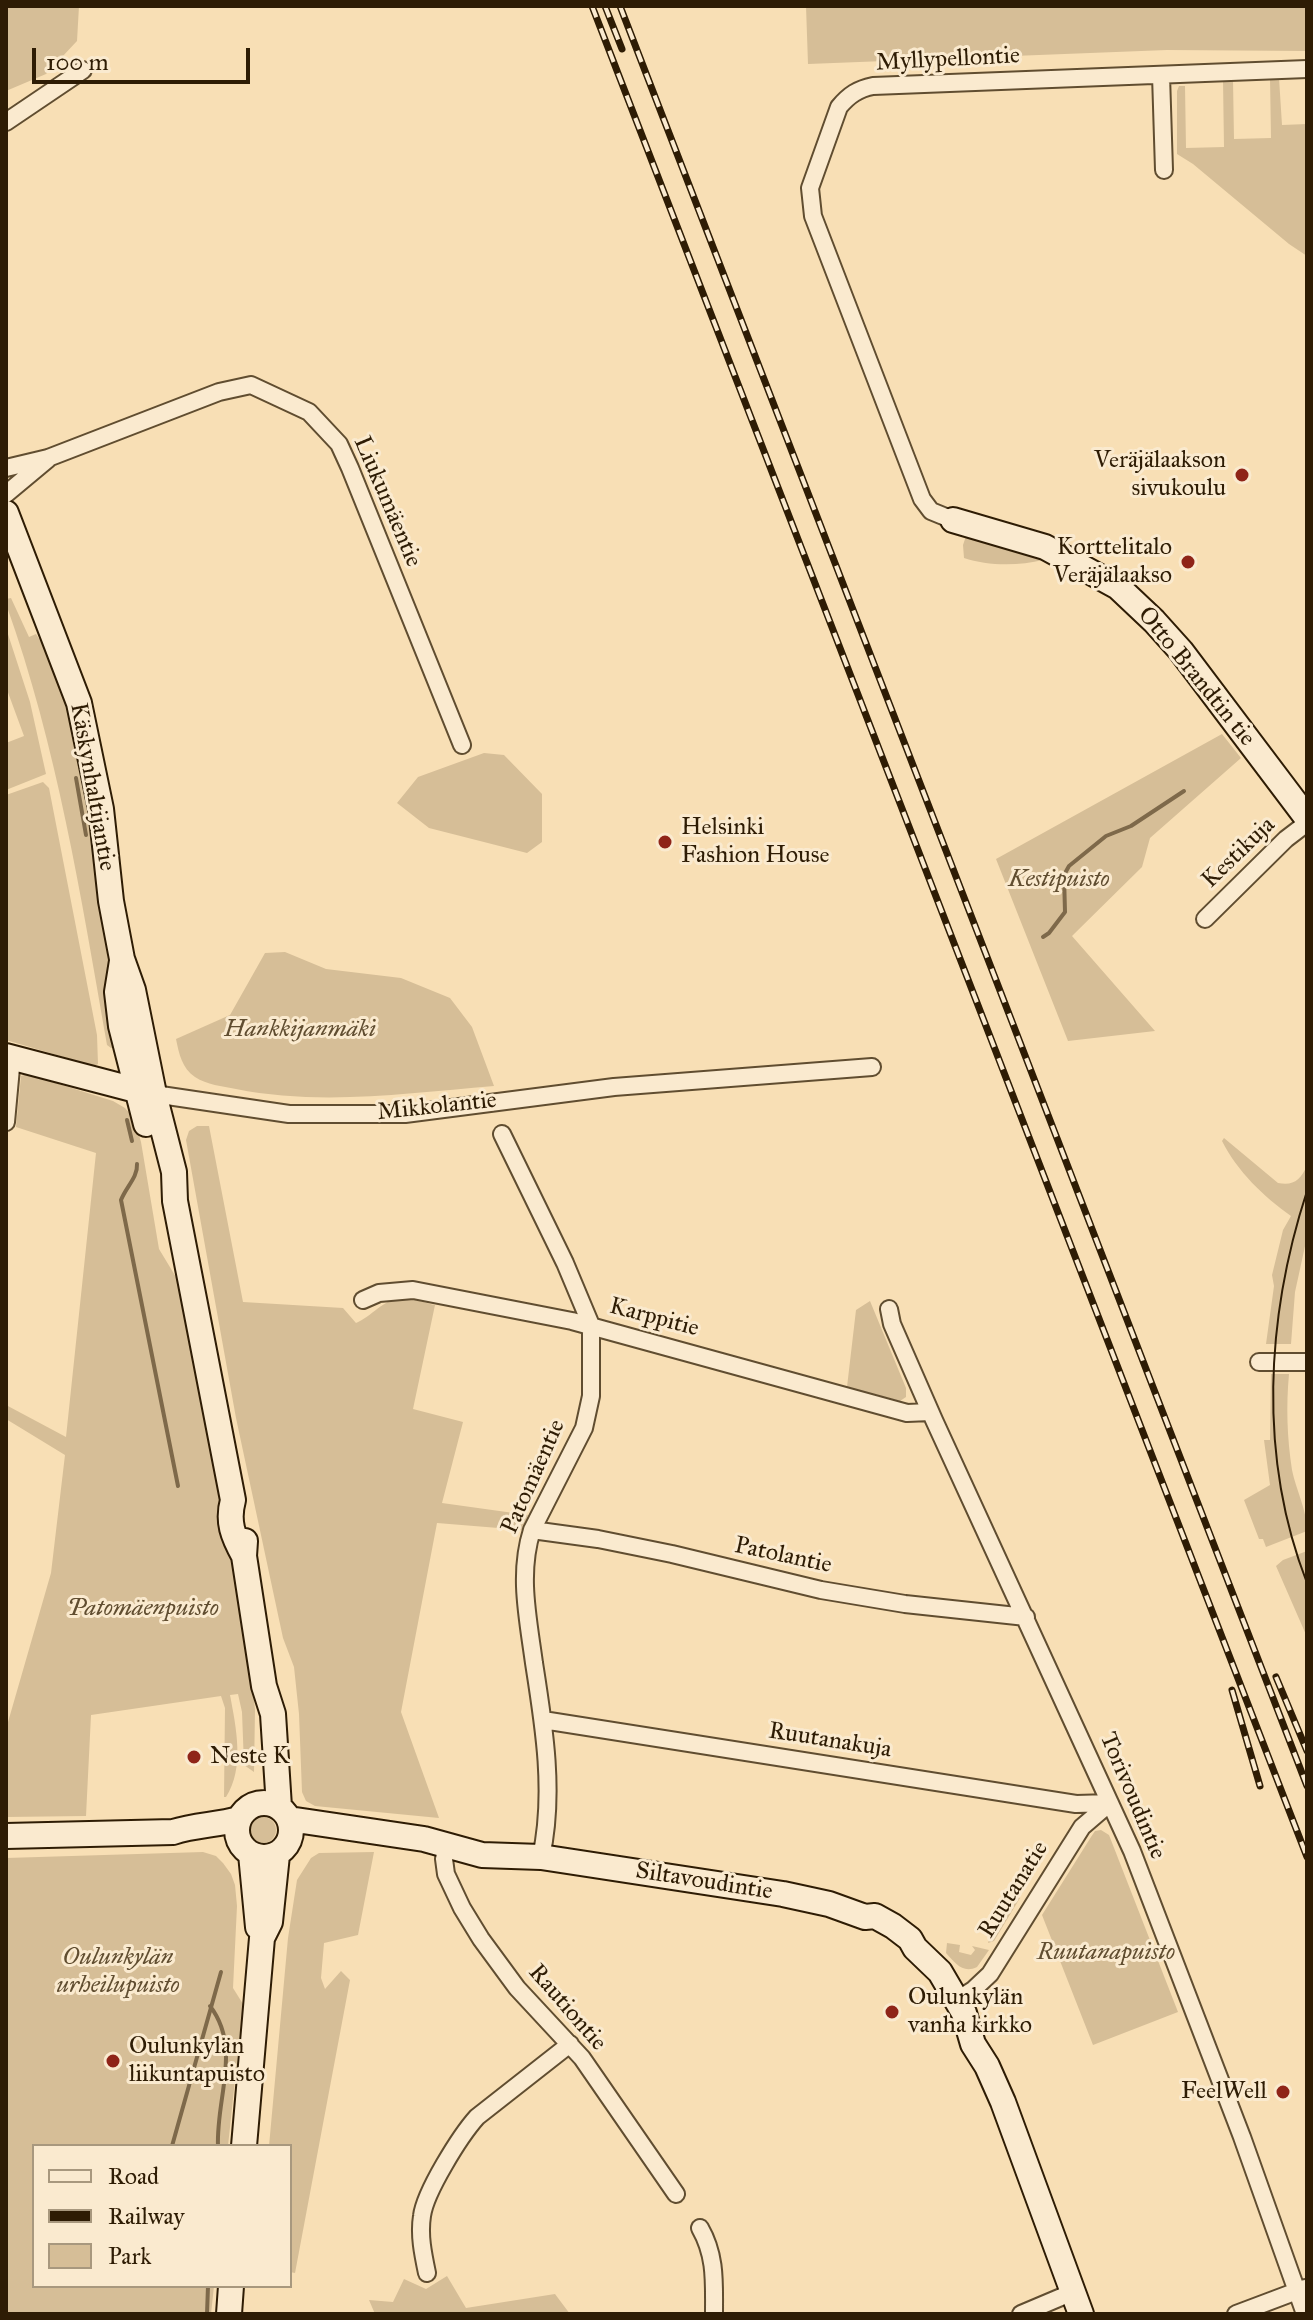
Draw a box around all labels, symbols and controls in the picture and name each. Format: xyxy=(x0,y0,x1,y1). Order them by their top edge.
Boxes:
scale bar xyxy=(36,32,254,82)
street label: Myllypellontie xyxy=(875,42,1021,78)
text: 100 m xyxy=(46,47,109,77)
street label: Liukumäentie xyxy=(347,432,427,572)
place label: Veräjälaakson sivukoulu xyxy=(1094,447,1226,503)
marker: Veräjälaakson sivukoulu xyxy=(1233,466,1251,484)
place label: Korttelitalo Veräjälaakso xyxy=(1053,534,1172,590)
marker: Korttelitalo Veräjälaakso xyxy=(1179,553,1197,571)
street label: Otto Brandtin tie xyxy=(1131,602,1261,752)
street label: Käskynhaltijantie xyxy=(63,701,121,873)
street label: Kestikuja xyxy=(1196,811,1282,895)
place label: Helsinki Fashion House xyxy=(681,814,830,870)
marker: Helsinki Fashion House xyxy=(656,833,674,851)
park label: Kestipuisto xyxy=(1008,866,1110,894)
park label: Hankkijanmäki xyxy=(224,1016,376,1044)
street label: Mikkolantie xyxy=(376,1086,498,1128)
street label: Karppitie xyxy=(606,1292,702,1344)
street label: Patomäentie xyxy=(496,1415,572,1539)
street label: Patolantie xyxy=(732,1532,834,1580)
park label: Patomäenpuisto xyxy=(67,1595,219,1623)
street label: Ruutanakuja xyxy=(767,1717,893,1765)
street label: Torivoudintie xyxy=(1092,1728,1172,1864)
place label: Neste K xyxy=(210,1743,289,1771)
marker: Neste K xyxy=(185,1748,203,1766)
street label: Ruutanatie xyxy=(973,1836,1055,1944)
street label: Siltavoudintie xyxy=(634,1857,774,1907)
park label: Ruutanapuisto xyxy=(1037,1939,1175,1967)
park label: Oulunkylän urheilupuisto xyxy=(56,1944,180,2000)
street label: Rautiontie xyxy=(522,1959,612,2057)
place label: Oulunkylän vanha kirkko xyxy=(908,1984,1032,2040)
marker: Oulunkylän vanha kirkko xyxy=(883,2003,901,2021)
place label: Oulunkylän liikuntapuisto xyxy=(129,2033,265,2089)
marker: Oulunkylän liikuntapuisto xyxy=(104,2052,122,2070)
place label: FeelWell xyxy=(1181,2078,1267,2106)
marker: FeelWell xyxy=(1274,2083,1292,2101)
legend xyxy=(32,2144,292,2288)
text: Road xyxy=(108,2161,159,2191)
text: Railway xyxy=(108,2201,185,2231)
text: Park xyxy=(108,2241,151,2271)

